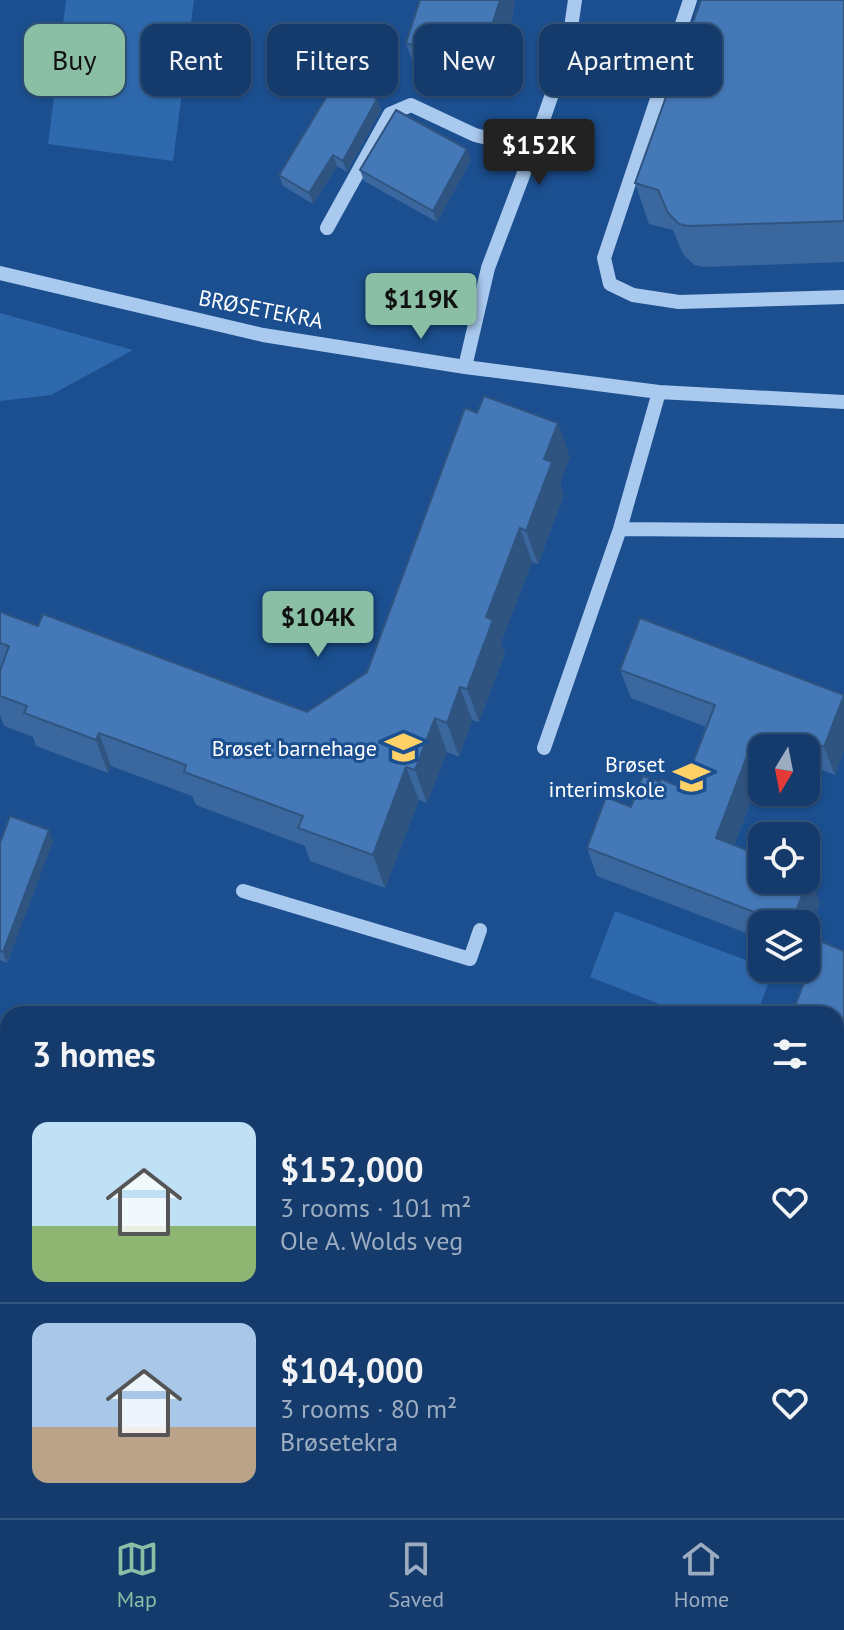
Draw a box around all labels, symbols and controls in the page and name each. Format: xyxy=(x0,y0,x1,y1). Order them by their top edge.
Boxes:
chip: Buy xyxy=(24,24,125,96)
chip: Rent xyxy=(141,24,251,96)
chip: Filters xyxy=(267,24,398,96)
chip: New xyxy=(414,24,523,96)
chip: Apartment xyxy=(539,24,722,96)
pin: $152K xyxy=(483,119,595,187)
text: $152K xyxy=(501,128,577,161)
pin: $119K xyxy=(365,273,477,341)
text: $119K xyxy=(383,282,459,315)
street label: BRØSETEKRA xyxy=(196,283,326,335)
pin: $104K xyxy=(262,591,374,659)
text: $104K xyxy=(280,600,356,633)
school or university icon: Brøset barnehage xyxy=(384,729,422,767)
place label: Brøset barnehage xyxy=(212,734,377,762)
north arrow xyxy=(748,734,820,806)
map controls xyxy=(748,734,820,982)
place label: Brøset interimskole xyxy=(549,750,666,803)
school or university icon: Brøset interimskole xyxy=(672,758,710,796)
button: locate xyxy=(748,822,820,894)
button: layers xyxy=(748,910,820,982)
text: 3 homes xyxy=(32,1032,156,1076)
icon: filters xyxy=(768,1032,812,1076)
text: $152,000 xyxy=(280,1147,424,1191)
icon: home xyxy=(96,1154,192,1250)
icon: heart xyxy=(768,1180,812,1224)
text: 3 rooms · 101 m² xyxy=(280,1191,472,1224)
text: Ole A. Wolds veg xyxy=(280,1224,463,1257)
text: $104,000 xyxy=(280,1348,424,1392)
icon: home xyxy=(96,1355,192,1451)
icon: heart xyxy=(768,1381,812,1425)
text: 3 rooms · 80 m² xyxy=(280,1392,457,1425)
text: Brøsetekra xyxy=(280,1425,398,1458)
tab: Map xyxy=(115,1537,159,1613)
tab: Saved xyxy=(388,1537,444,1613)
tab: Home xyxy=(674,1537,729,1613)

